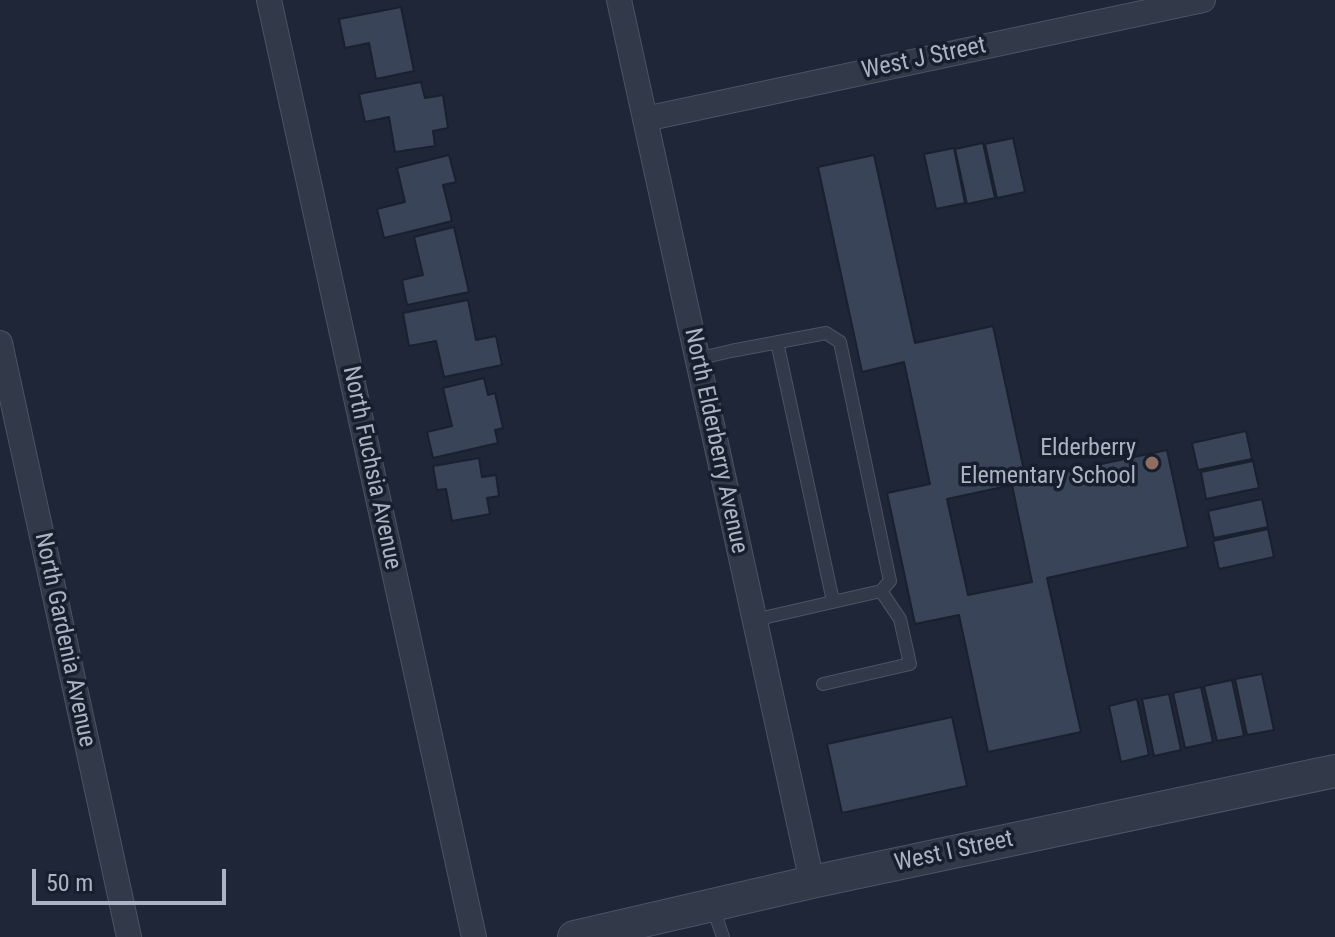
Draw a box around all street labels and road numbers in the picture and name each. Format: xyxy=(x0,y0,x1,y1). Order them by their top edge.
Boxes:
street label: West J Street xyxy=(859,32,989,86)
street label: North Elderberry Avenue xyxy=(677,326,753,556)
street label: North Fuchsia Avenue xyxy=(335,364,407,572)
street label: North Gardenia Avenue xyxy=(27,530,101,750)
street label: West I Street xyxy=(892,825,1016,879)

